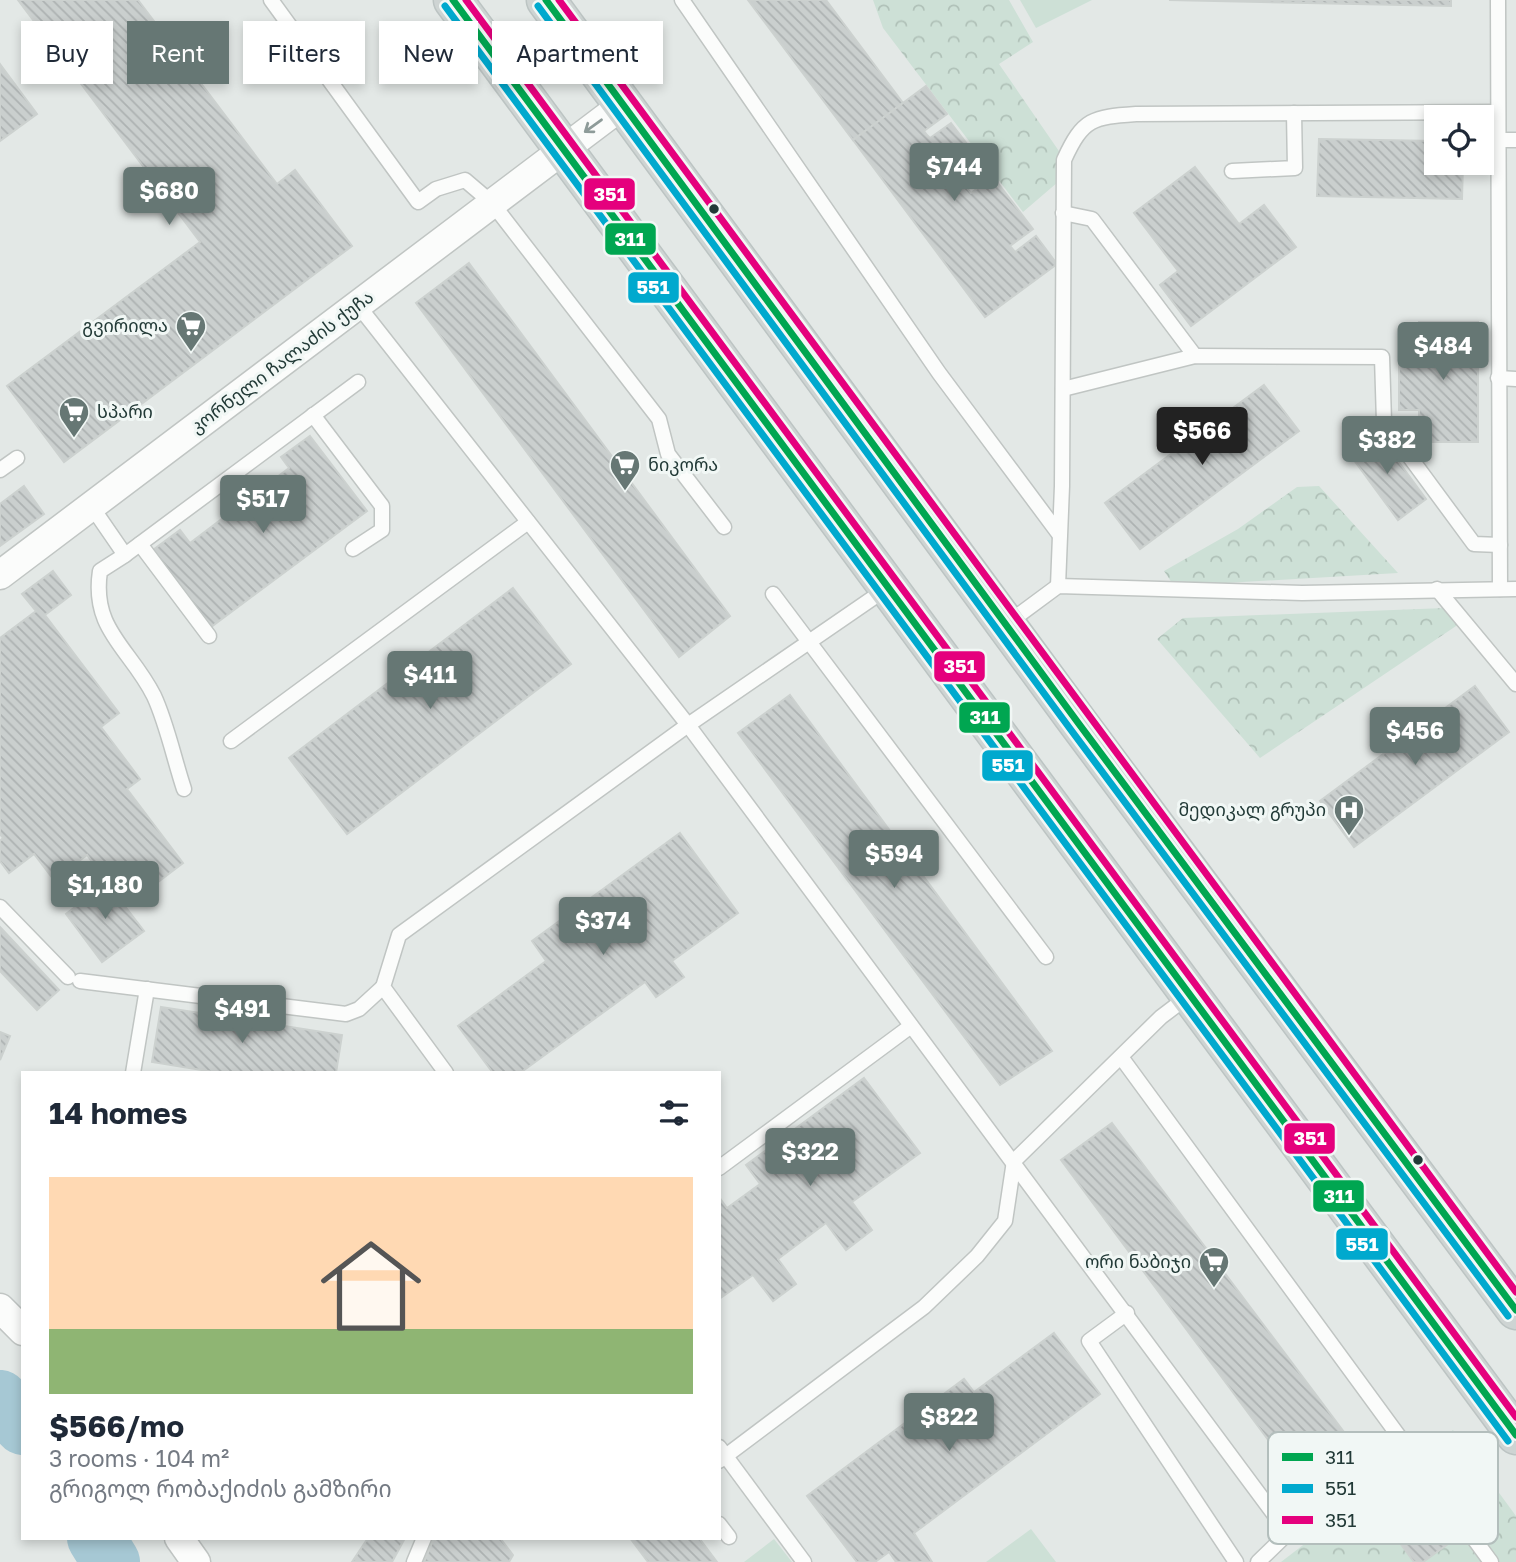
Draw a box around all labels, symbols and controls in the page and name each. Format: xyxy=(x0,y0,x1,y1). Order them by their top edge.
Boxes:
chip: Buy xyxy=(21,21,113,84)
chip: Rent xyxy=(127,21,229,84)
chip: Filters xyxy=(243,21,365,84)
chip: New xyxy=(379,21,478,84)
chip: Apartment xyxy=(492,21,663,84)
map controls xyxy=(1424,105,1494,175)
button: locate xyxy=(1424,105,1494,175)
one-way arrow xyxy=(584,119,603,133)
pin: $744 xyxy=(913,144,995,203)
text: $744 xyxy=(926,152,982,180)
pin: $680 xyxy=(128,168,210,227)
text: $680 xyxy=(139,176,199,204)
line badge: 351 xyxy=(583,177,636,211)
text: 351 xyxy=(594,182,627,205)
unlabelled marker xyxy=(707,202,721,216)
line badge: 311 xyxy=(604,222,657,256)
text: 311 xyxy=(614,227,646,250)
line badge: 551 xyxy=(627,271,680,304)
text: 551 xyxy=(637,275,670,298)
street label: კორნელი ჩალაძის ქუჩა xyxy=(186,285,378,438)
supermarket icon: გვირილა xyxy=(174,309,208,353)
place label: გვირილა xyxy=(82,314,168,337)
pin: $484 xyxy=(1402,322,1484,382)
text: $484 xyxy=(1414,331,1472,359)
supermarket icon: სპარი xyxy=(57,395,91,439)
place label: სპარი xyxy=(97,400,153,422)
pin: $566 xyxy=(1161,407,1243,467)
text: $566 xyxy=(1173,416,1231,444)
pin: $382 xyxy=(1346,416,1428,476)
text: $382 xyxy=(1358,425,1416,453)
supermarket icon: ნიკორა xyxy=(608,448,642,492)
place label: ნიკორა xyxy=(648,453,718,476)
pin: $517 xyxy=(222,476,304,535)
text: $517 xyxy=(236,484,290,512)
line badge: 351 xyxy=(933,650,986,683)
pin: $411 xyxy=(389,652,471,711)
text: 351 xyxy=(944,654,977,677)
text: $411 xyxy=(403,660,457,688)
line badge: 311 xyxy=(958,701,1011,734)
text: 311 xyxy=(969,705,1001,728)
pin: $456 xyxy=(1374,708,1456,767)
text: $456 xyxy=(1386,716,1444,744)
line badge: 551 xyxy=(981,749,1034,782)
text: 551 xyxy=(992,753,1025,776)
hospital icon: მედიკალ გრუპი xyxy=(1332,793,1366,837)
place label: მედიკალ გრუპი xyxy=(1179,798,1326,821)
pin: $594 xyxy=(853,830,935,890)
text: $594 xyxy=(865,839,923,867)
pin: $1,180 xyxy=(48,862,162,921)
text: $1,180 xyxy=(67,870,143,898)
pin: $374 xyxy=(562,898,644,957)
text: $374 xyxy=(575,906,631,934)
pin: $491 xyxy=(201,986,283,1045)
text: $491 xyxy=(214,994,270,1022)
icon: filters xyxy=(655,1094,693,1132)
text: 14 homes xyxy=(49,1095,188,1131)
line badge: 351 xyxy=(1283,1122,1336,1155)
text: 351 xyxy=(1294,1126,1327,1149)
pin: $322 xyxy=(769,1128,851,1188)
text: $322 xyxy=(781,1137,839,1165)
unlabelled marker xyxy=(1411,1153,1425,1167)
line badge: 311 xyxy=(1312,1179,1365,1213)
text: 311 xyxy=(1323,1184,1355,1207)
icon: home xyxy=(308,1223,434,1349)
line badge: 551 xyxy=(1335,1227,1389,1261)
text: 551 xyxy=(1346,1232,1379,1255)
supermarket icon: ორი ნაბიჯი xyxy=(1197,1245,1231,1289)
place label: ორი ნაბიჯი xyxy=(1085,1250,1191,1273)
pin: $822 xyxy=(908,1394,990,1453)
text: $822 xyxy=(920,1402,978,1430)
text: $566/mo xyxy=(49,1408,184,1444)
legend xyxy=(1268,1432,1498,1544)
text: 3 rooms · 104 m² xyxy=(49,1444,229,1472)
text: 311 xyxy=(1325,1445,1355,1468)
text: გრიგოლ რობაქიძის გამზირი xyxy=(49,1474,392,1502)
text: 551 xyxy=(1325,1476,1356,1499)
text: 351 xyxy=(1325,1508,1356,1531)

